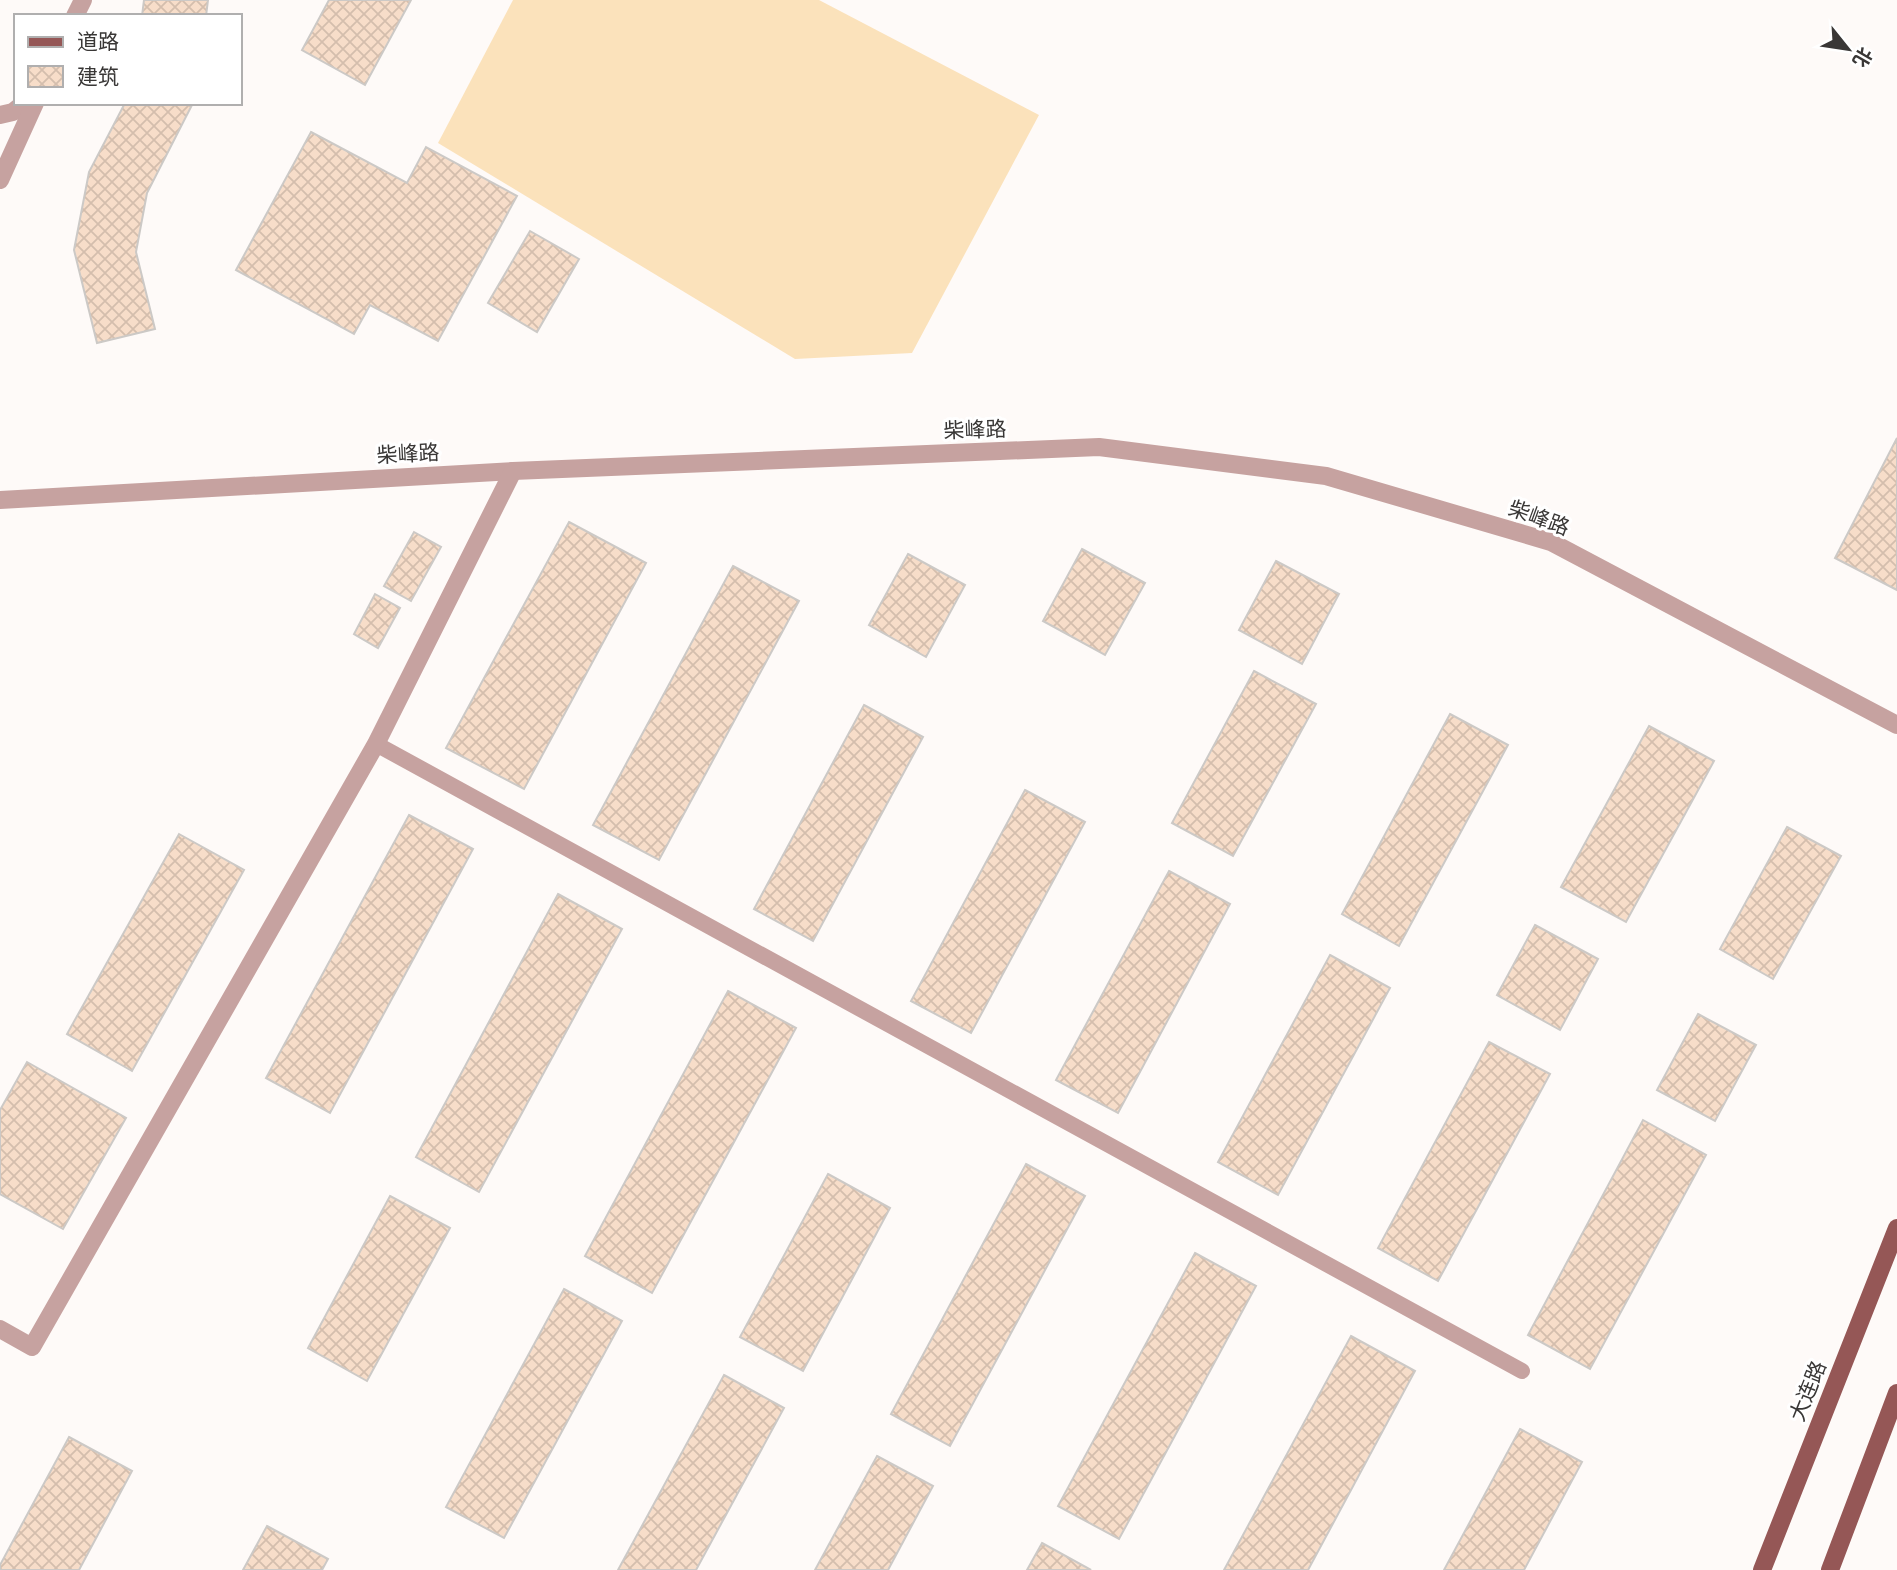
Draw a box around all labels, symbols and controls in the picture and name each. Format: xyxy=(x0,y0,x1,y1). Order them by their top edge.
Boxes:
legend xyxy=(14,14,242,105)
north arrow xyxy=(1813,14,1883,84)
text: 道路 xyxy=(77,30,119,54)
text: 北 xyxy=(1848,43,1877,71)
text: 建筑 xyxy=(77,65,119,89)
street label: 柴峰路 xyxy=(943,417,1007,443)
street label: 柴峰路 xyxy=(376,440,440,468)
street label: 柴峰路 xyxy=(1505,496,1573,540)
street label: 大连路 xyxy=(1785,1357,1831,1425)

